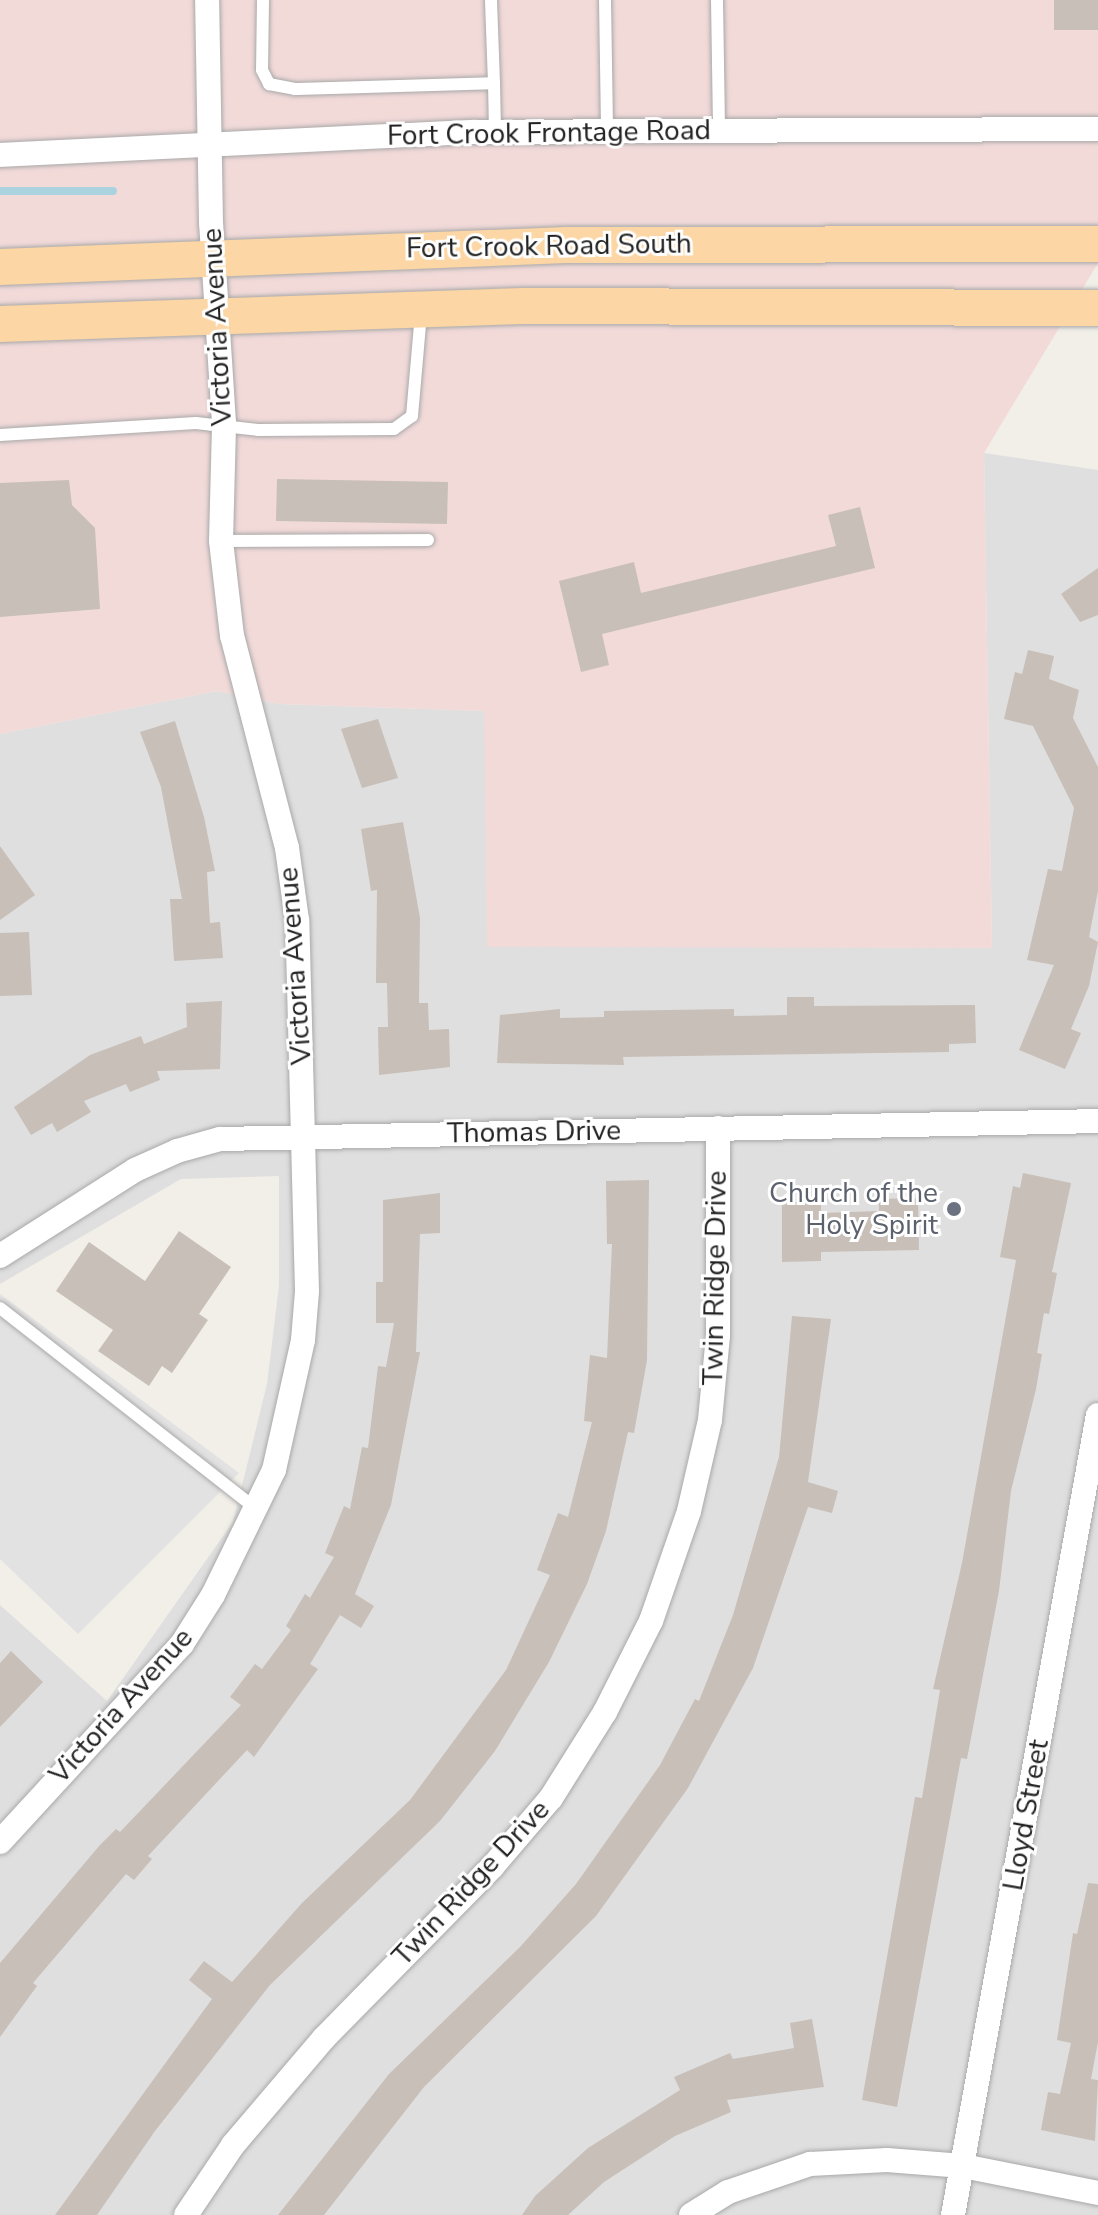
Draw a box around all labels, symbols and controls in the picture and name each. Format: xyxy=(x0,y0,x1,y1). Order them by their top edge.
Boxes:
street label: Fort Crook Frontage Road xyxy=(387,113,711,153)
street label: Victoria Avenue xyxy=(195,227,239,427)
street label: Fort Crook Road South xyxy=(406,227,692,265)
street label: Victoria Avenue xyxy=(271,866,319,1066)
street label: Thomas Drive xyxy=(447,1114,621,1150)
street label: Twin Ridge Drive xyxy=(696,1170,734,1386)
place label: Church of the Holy Spirit xyxy=(769,1176,938,1242)
marker: Church of the Holy Spirit xyxy=(945,1200,963,1218)
street label: Victoria Avenue xyxy=(42,1621,200,1791)
street label: Lloyd Street xyxy=(996,1737,1056,1893)
street label: Twin Ridge Drive xyxy=(386,1793,556,1973)

